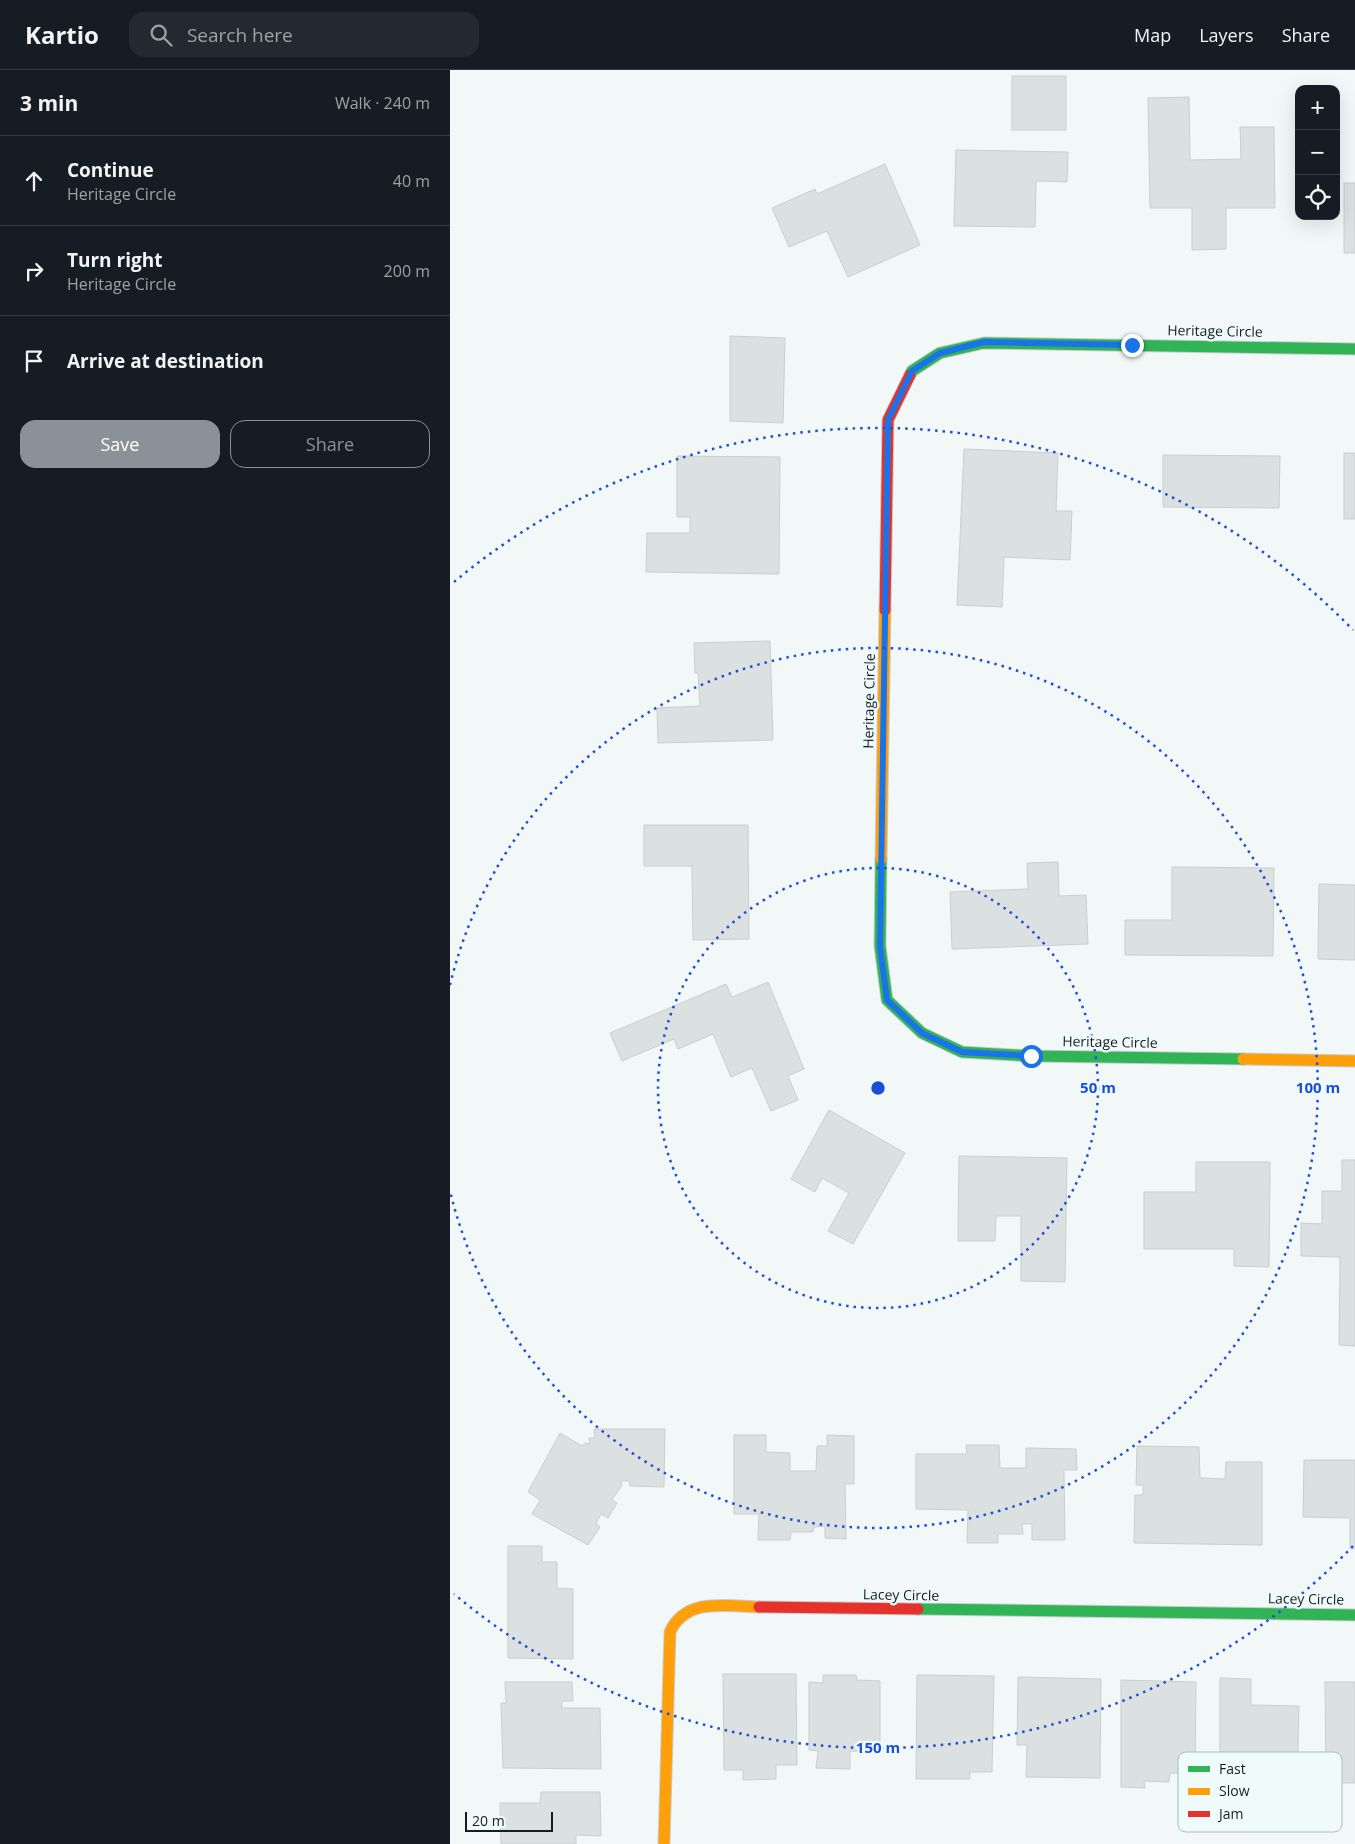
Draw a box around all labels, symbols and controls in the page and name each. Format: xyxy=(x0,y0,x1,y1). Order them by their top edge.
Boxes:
search box xyxy=(129,12,479,57)
text: Kartio xyxy=(25,18,99,51)
icon: search xyxy=(147,21,175,49)
text: Search here xyxy=(187,22,293,48)
text: Map xyxy=(1134,23,1171,47)
text: Layers xyxy=(1199,23,1254,47)
text: Share xyxy=(1282,23,1330,47)
map controls xyxy=(1295,85,1340,220)
button: + xyxy=(1295,85,1340,130)
text: 3 min xyxy=(20,89,78,117)
text: Walk · 240 m xyxy=(335,92,430,114)
button: − xyxy=(1295,130,1340,175)
text: Continue xyxy=(67,157,154,183)
icon: ahead xyxy=(20,167,48,195)
text: 40 m xyxy=(393,170,430,192)
button: locate xyxy=(1295,175,1340,220)
text: Heritage Circle xyxy=(67,183,176,205)
text: Turn right xyxy=(67,247,162,273)
icon: right xyxy=(20,257,48,285)
text: 200 m xyxy=(384,260,430,282)
text: Heritage Circle xyxy=(67,273,176,295)
street label: Heritage Circle xyxy=(1167,320,1263,341)
route end xyxy=(1121,334,1144,357)
icon: arrive xyxy=(20,347,48,375)
text: Arrive at destination xyxy=(67,348,264,374)
button: Save xyxy=(20,420,220,468)
button: Share xyxy=(230,420,430,468)
street label: Heritage Circle xyxy=(858,653,879,749)
street label: Heritage Circle xyxy=(1062,1031,1158,1052)
route start xyxy=(1020,1045,1043,1068)
text: 50 m xyxy=(1080,1077,1116,1097)
text: 100 m xyxy=(1296,1077,1340,1097)
centre of rings xyxy=(869,1079,887,1097)
street label: Lacey Circle xyxy=(863,1584,940,1605)
street label: Lacey Circle xyxy=(1268,1588,1345,1609)
text: 150 m xyxy=(856,1737,900,1757)
legend xyxy=(1178,1752,1342,1832)
text: Fast xyxy=(1219,1759,1246,1778)
text: Slow xyxy=(1219,1781,1250,1800)
text: Jam xyxy=(1217,1804,1244,1823)
scale bar xyxy=(465,1809,552,1832)
text: 20 m xyxy=(472,1811,505,1830)

